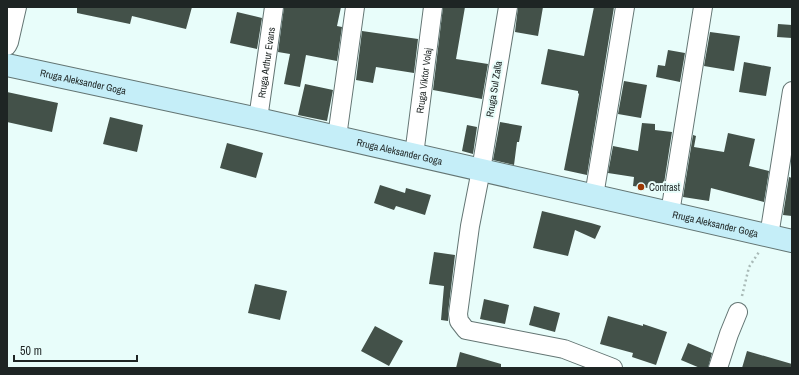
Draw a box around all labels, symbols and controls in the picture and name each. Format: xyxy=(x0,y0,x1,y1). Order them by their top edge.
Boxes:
street label: Rruga Arthur Evans xyxy=(255,26,278,99)
street label: Rruga Viktor Volaj xyxy=(413,47,434,114)
street label: Rruga Sul Zalla xyxy=(483,60,505,118)
street label: Rruga Aleksander Goga xyxy=(39,66,128,97)
street label: Rruga Aleksander Goga xyxy=(355,135,444,168)
place label: Contrast xyxy=(649,181,681,194)
marker: Contrast xyxy=(636,182,646,192)
street label: Rruga Aleksander Goga xyxy=(671,207,760,240)
scale bar xyxy=(14,337,137,363)
text: 50 m xyxy=(20,343,42,359)

